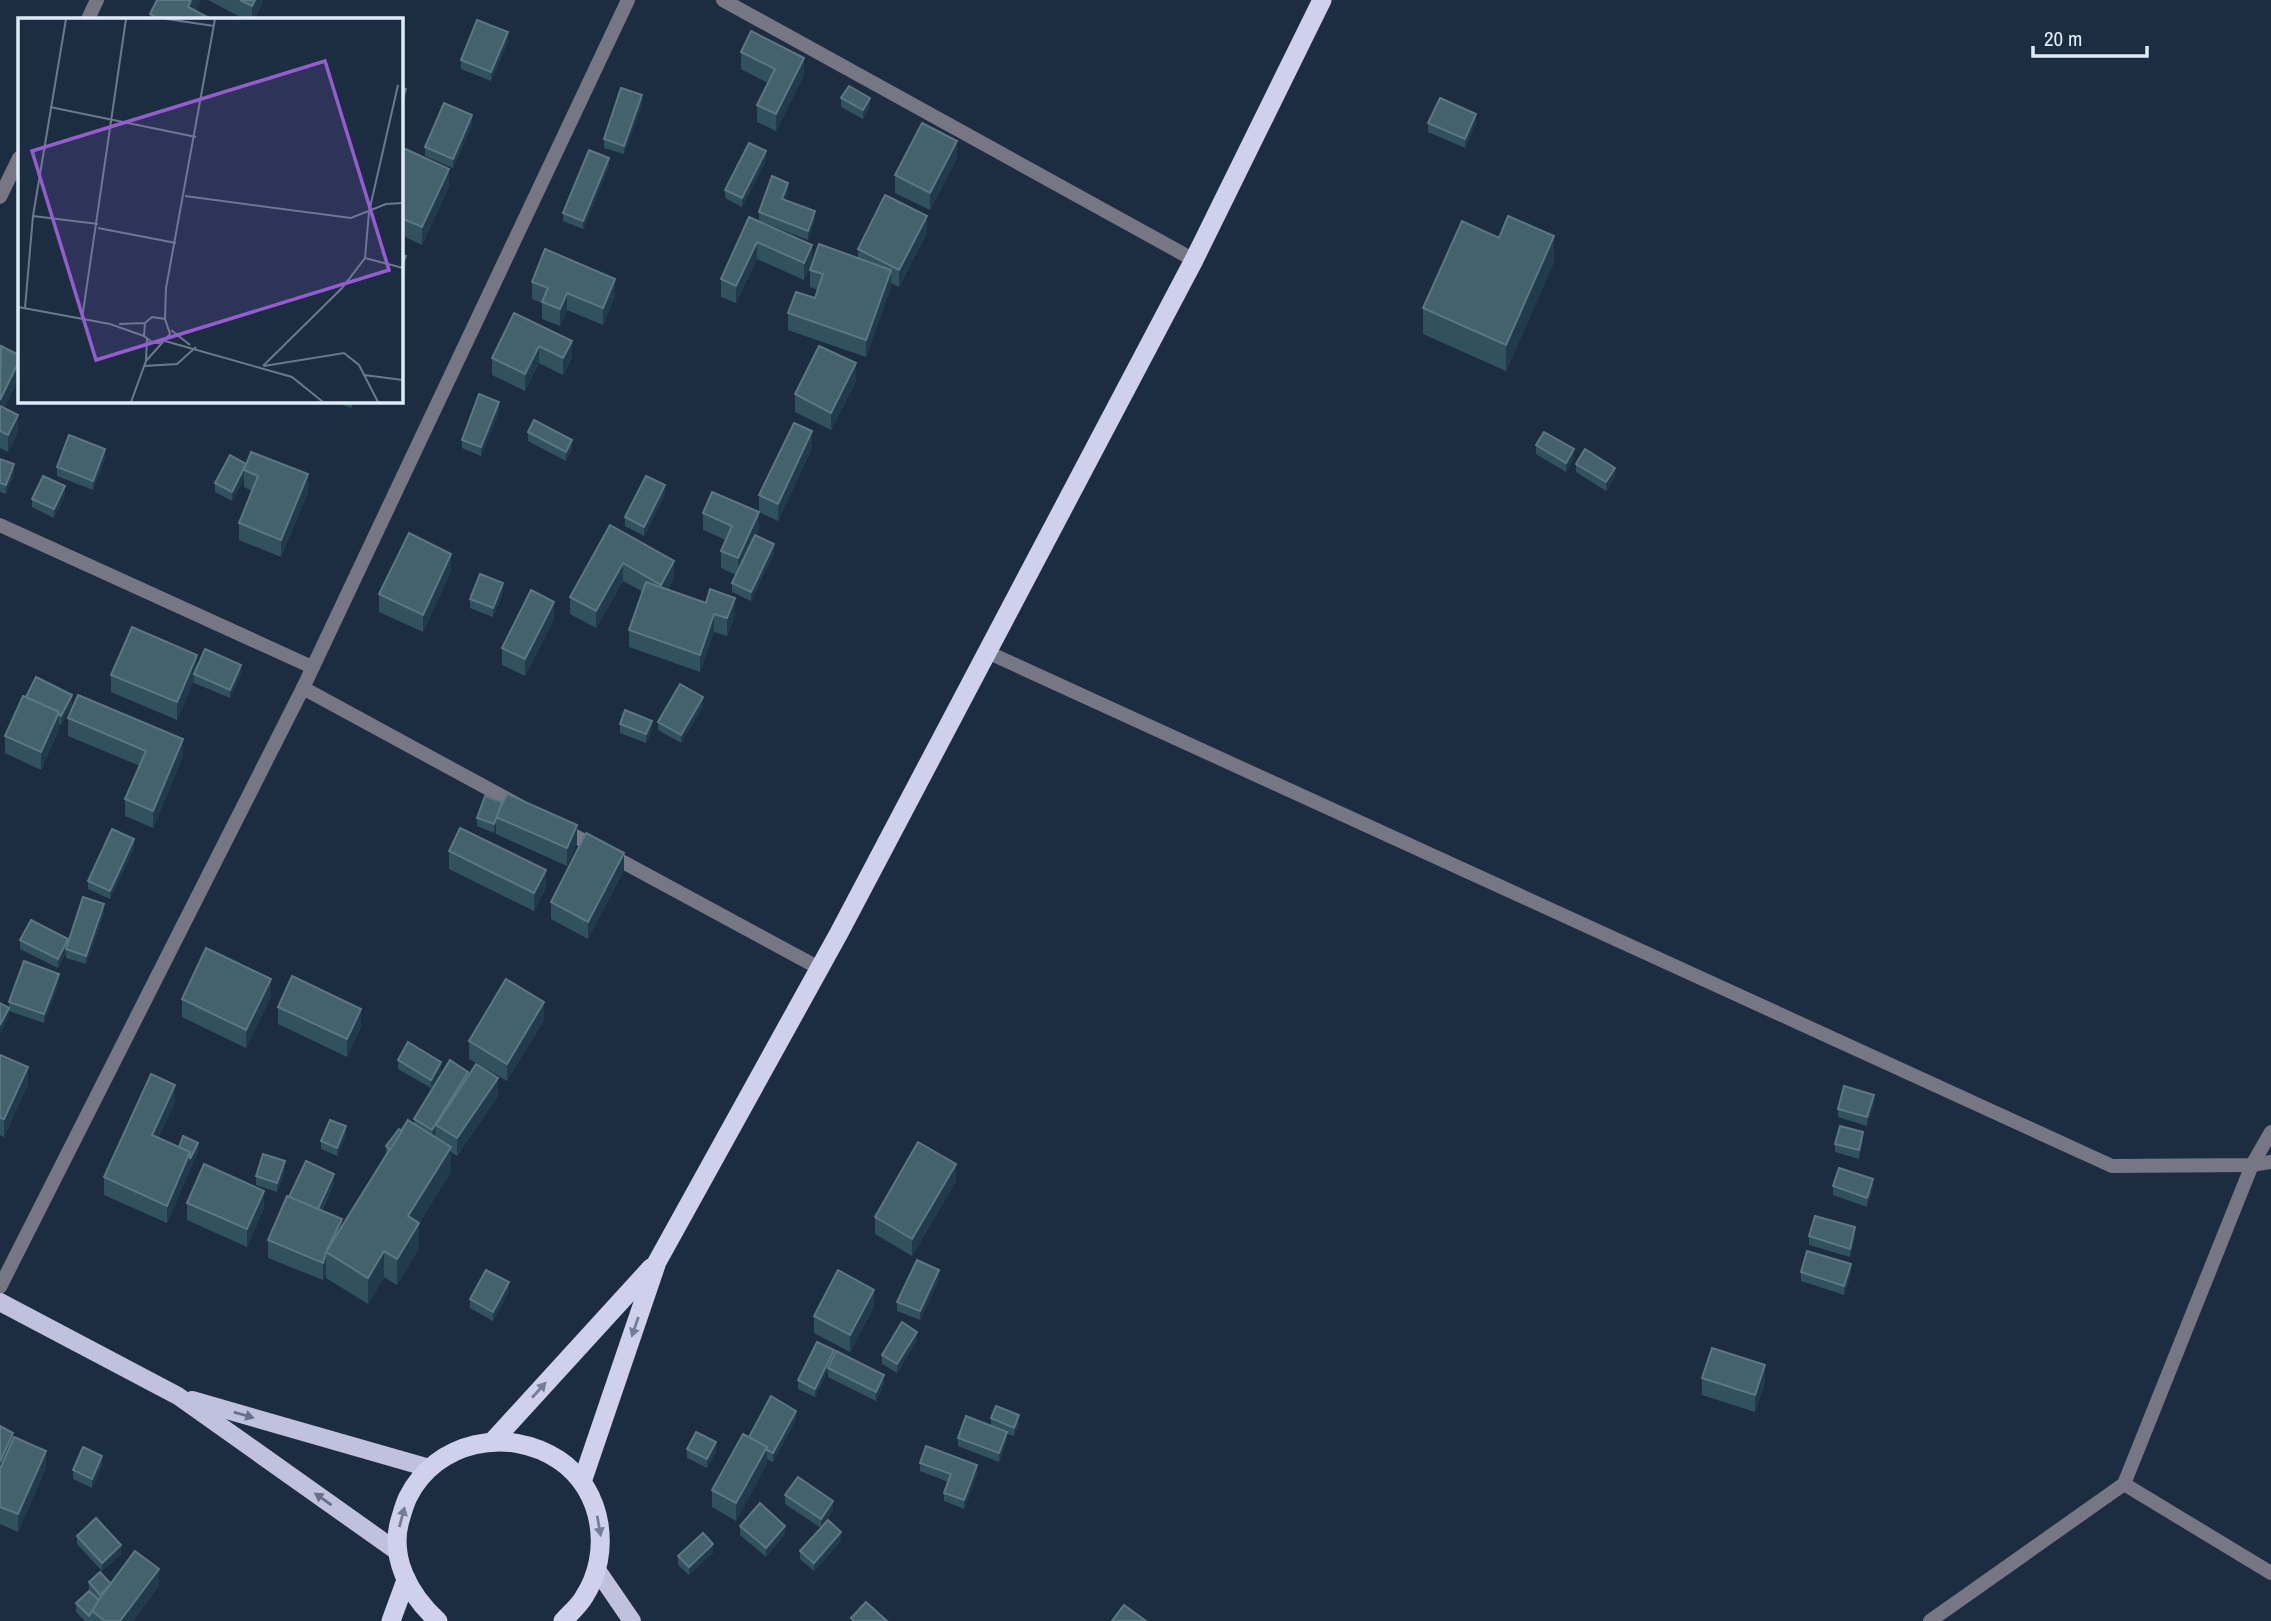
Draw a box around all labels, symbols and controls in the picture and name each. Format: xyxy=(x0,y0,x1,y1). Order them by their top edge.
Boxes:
scale bar xyxy=(2033,14,2147,58)
inset map xyxy=(18,18,402,402)
text: 20 m xyxy=(2044,24,2082,53)
one-way arrow xyxy=(629,1316,640,1337)
one-way arrow xyxy=(531,1382,547,1399)
one-way arrow xyxy=(233,1410,255,1421)
one-way arrow xyxy=(314,1492,332,1506)
one-way arrow xyxy=(397,1506,408,1528)
one-way arrow xyxy=(594,1515,605,1537)

